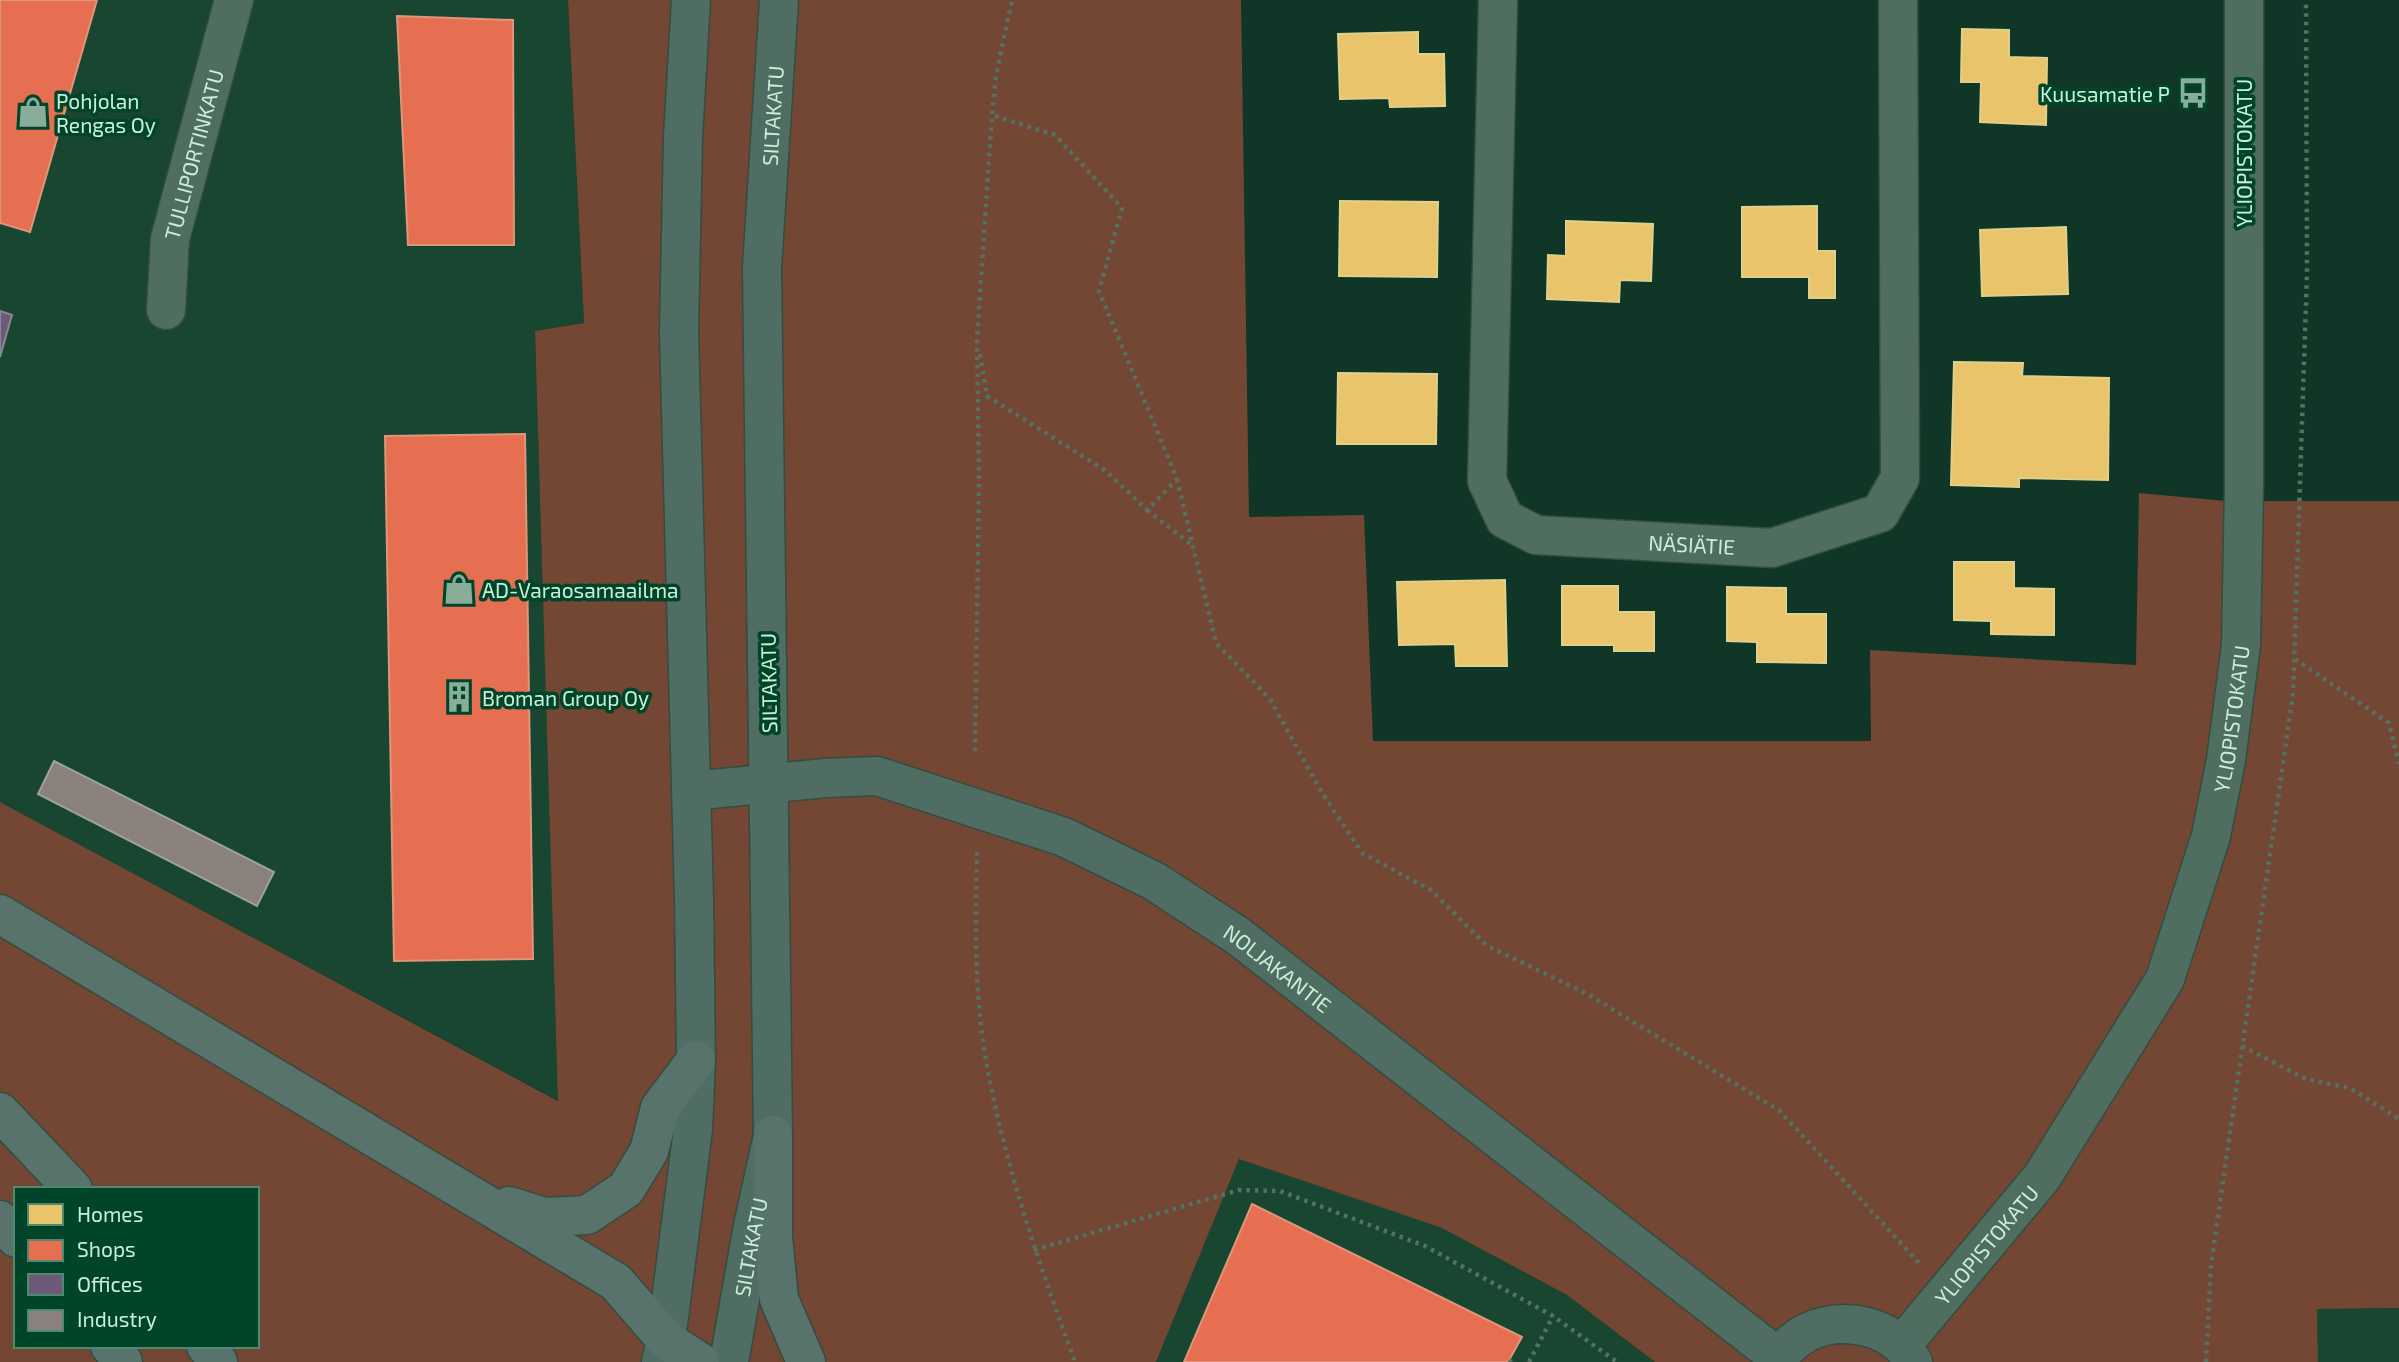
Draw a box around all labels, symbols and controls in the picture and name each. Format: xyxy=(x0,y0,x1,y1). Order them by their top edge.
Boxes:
street label: SILTAKATU xyxy=(756,65,787,167)
street label: TULLIPORTINKATU xyxy=(158,66,228,242)
bus stop icon: Kuusamatie P xyxy=(2176,76,2210,110)
street label: YLIOPISTOKATU xyxy=(2231,79,2256,227)
place label: Kuusamatie P xyxy=(2040,81,2170,106)
place label: Pohjolan Rengas Oy xyxy=(56,88,156,137)
shop icon: Pohjolan Rengas Oy xyxy=(16,95,50,129)
street label: NÄSIÄTIE xyxy=(1648,529,1736,558)
shop icon: AD-Varaosamaailma xyxy=(442,572,476,606)
place label: AD-Varaosamaailma xyxy=(482,577,679,602)
street label: SILTAKATU xyxy=(755,633,781,733)
street label: YLIOPISTOKATU xyxy=(2207,644,2253,794)
building icon: Broman Group Oy xyxy=(442,680,476,714)
place label: Broman Group Oy xyxy=(482,685,649,710)
street label: NOLJAKANTIE xyxy=(1220,918,1337,1017)
street label: YLIOPISTOKATU xyxy=(1929,1179,2043,1309)
legend xyxy=(14,1187,259,1348)
street label: SILTAKATU xyxy=(728,1195,772,1298)
text: Homes xyxy=(77,1201,143,1226)
text: Shops xyxy=(77,1236,136,1261)
text: Offices xyxy=(77,1271,143,1296)
text: Industry xyxy=(77,1306,157,1331)

